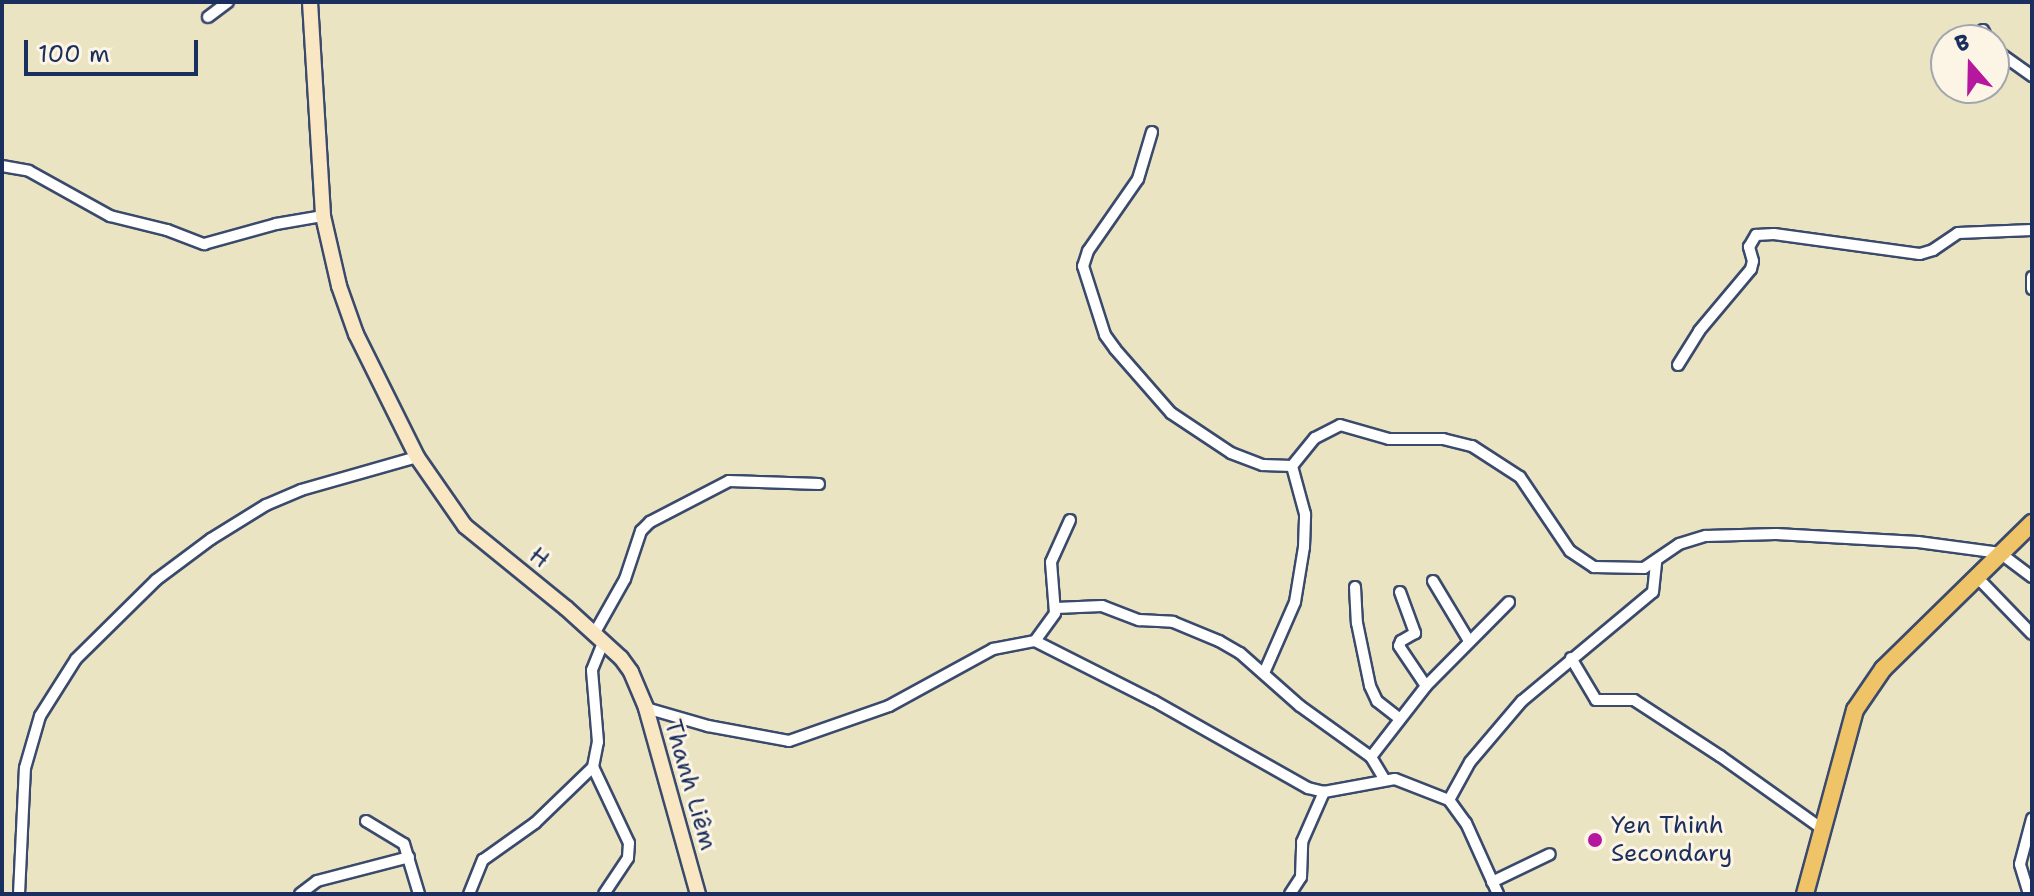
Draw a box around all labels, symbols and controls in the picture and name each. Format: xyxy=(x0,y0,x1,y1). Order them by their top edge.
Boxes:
scale bar xyxy=(28,24,202,74)
north arrow xyxy=(1930,24,2010,104)
text: B xyxy=(1951,27,1974,59)
text: 100 m xyxy=(38,38,110,70)
street label: H xyxy=(523,541,555,575)
street label: Thanh Liêm xyxy=(658,716,722,854)
place label: Yen Thinh Secondary xyxy=(1611,812,1732,868)
marker: Yen Thinh Secondary xyxy=(1586,831,1604,849)

